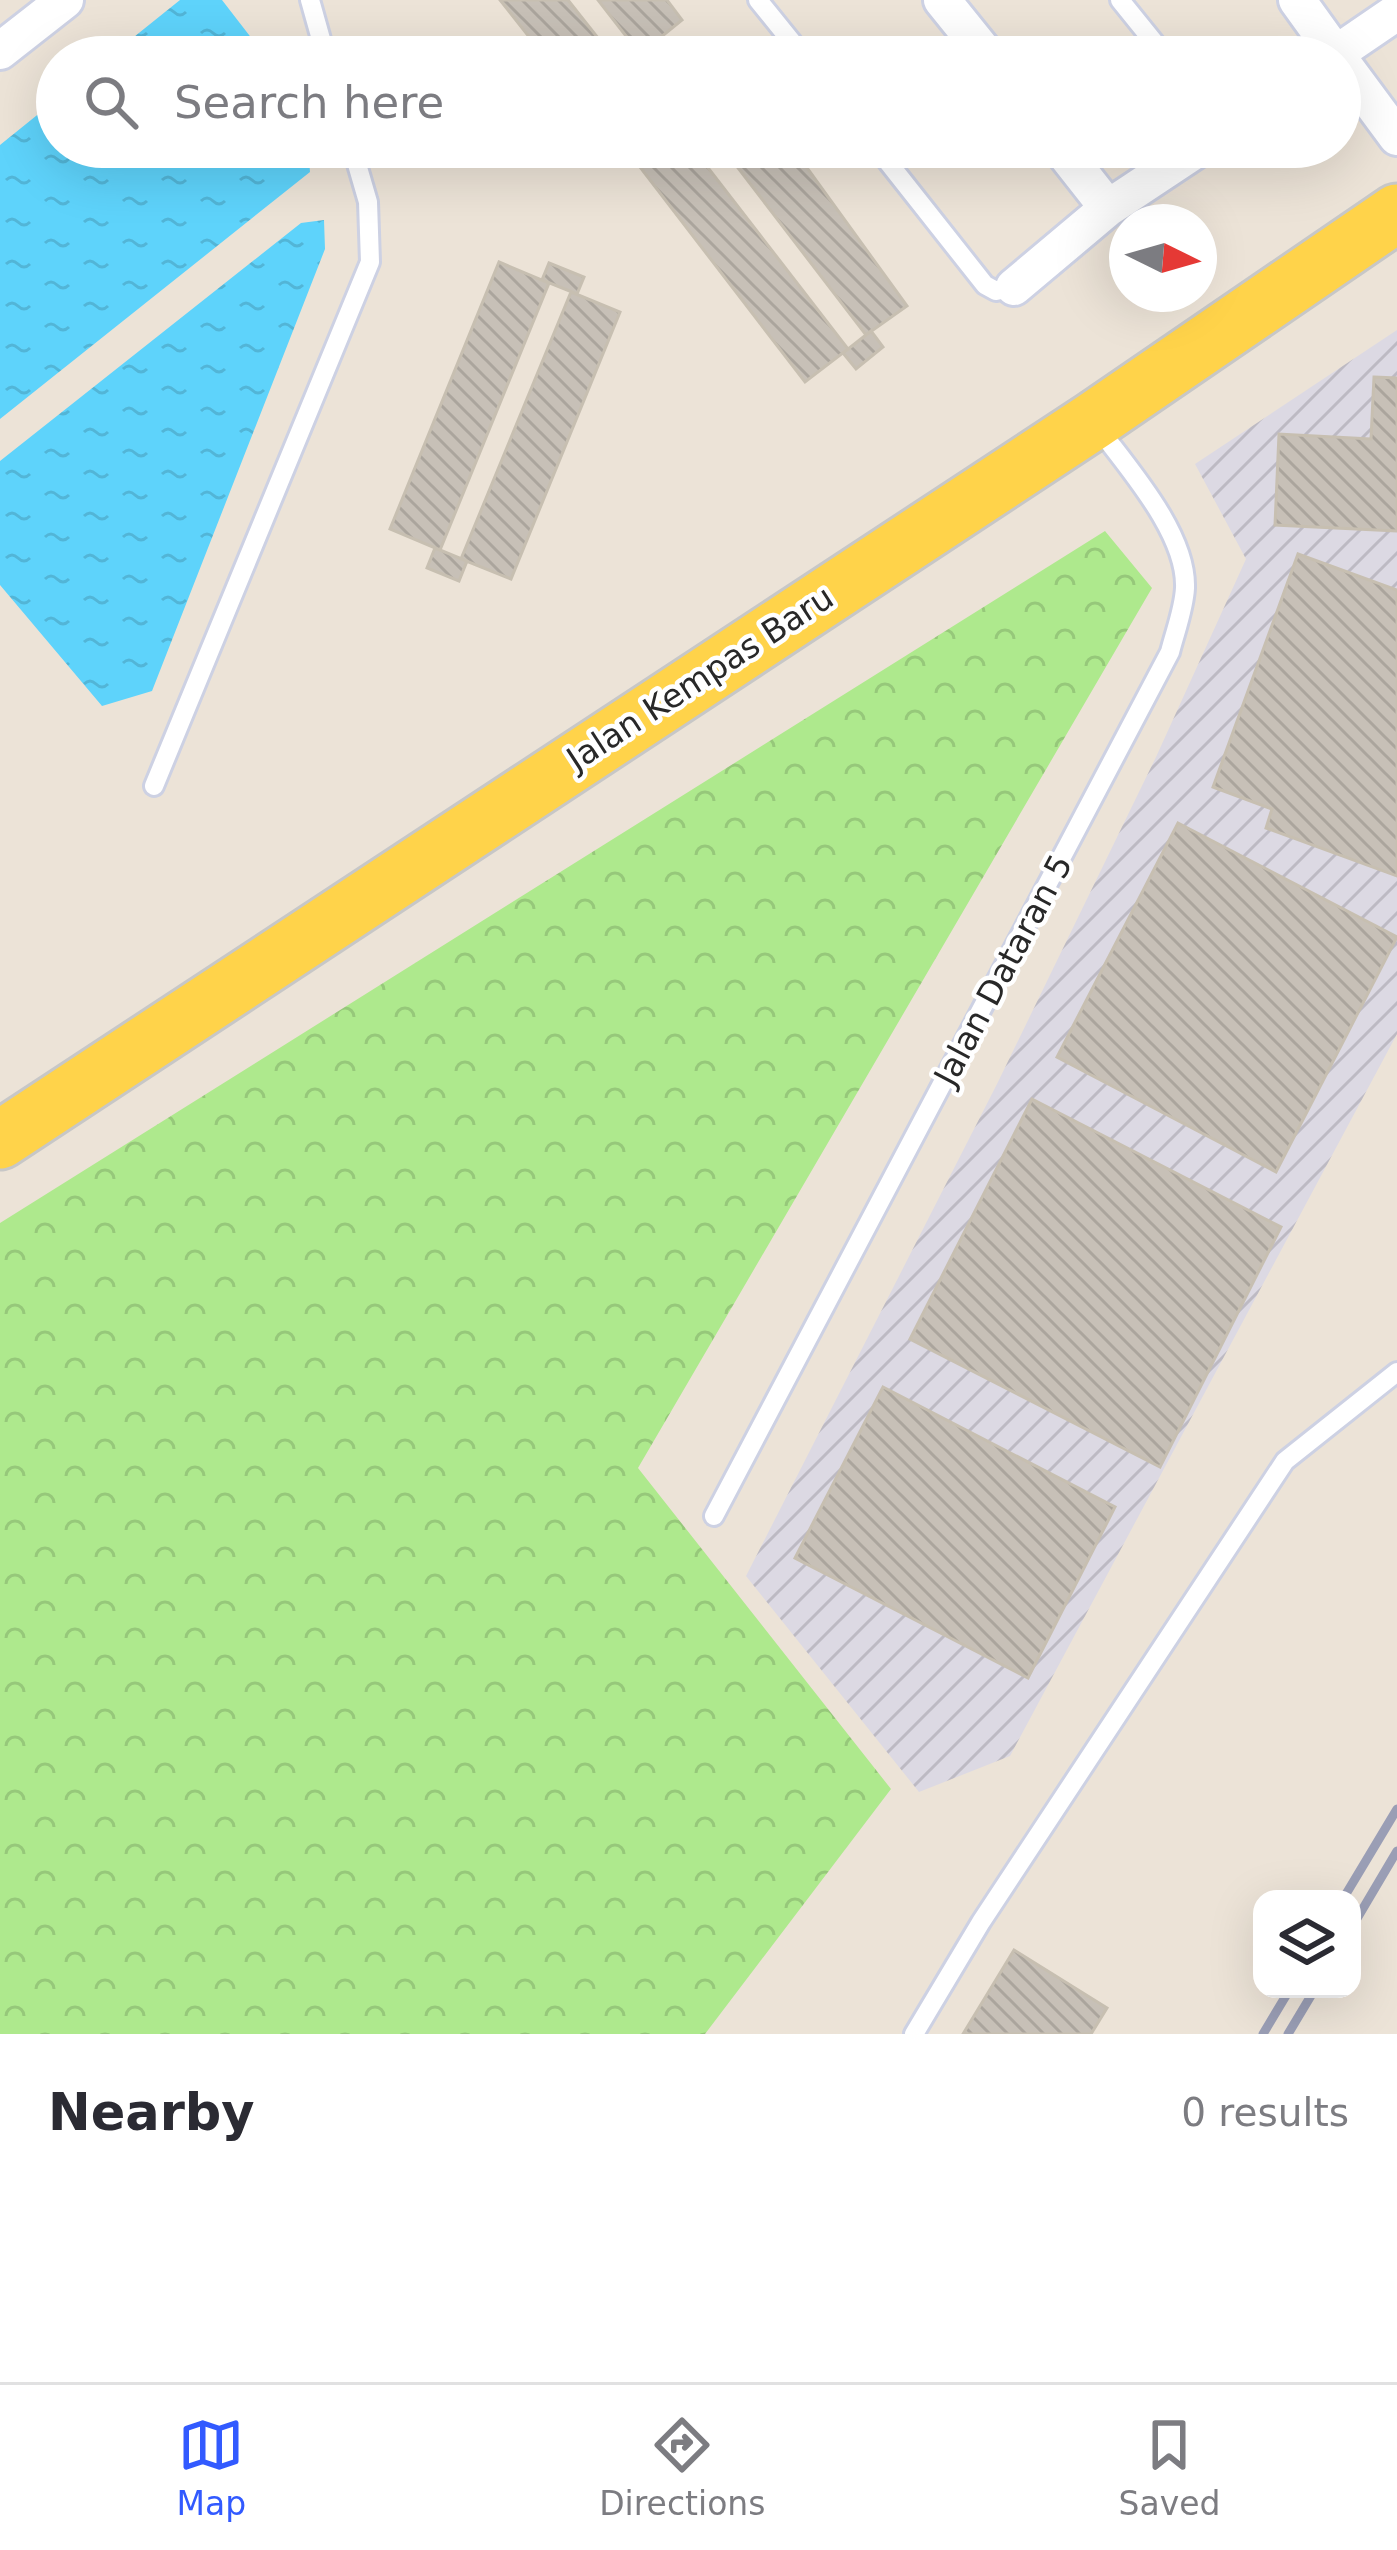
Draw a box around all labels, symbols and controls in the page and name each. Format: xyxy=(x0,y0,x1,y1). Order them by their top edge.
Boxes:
search box xyxy=(36,36,1361,168)
icon: search xyxy=(78,69,144,135)
text: Search here xyxy=(174,76,444,129)
north arrow xyxy=(1109,204,1217,312)
street label: Jalan Kempas Baru xyxy=(558,577,840,780)
street label: Jalan Dataran 5 xyxy=(925,848,1080,1094)
map controls xyxy=(1253,1890,1361,1998)
button: layers xyxy=(1253,1890,1361,1998)
text: Nearby xyxy=(48,2083,255,2142)
text: 0 results xyxy=(1181,2090,1349,2135)
tab: Map xyxy=(177,2412,246,2523)
tab: Directions xyxy=(599,2412,765,2523)
tab: Saved xyxy=(1119,2412,1220,2523)

